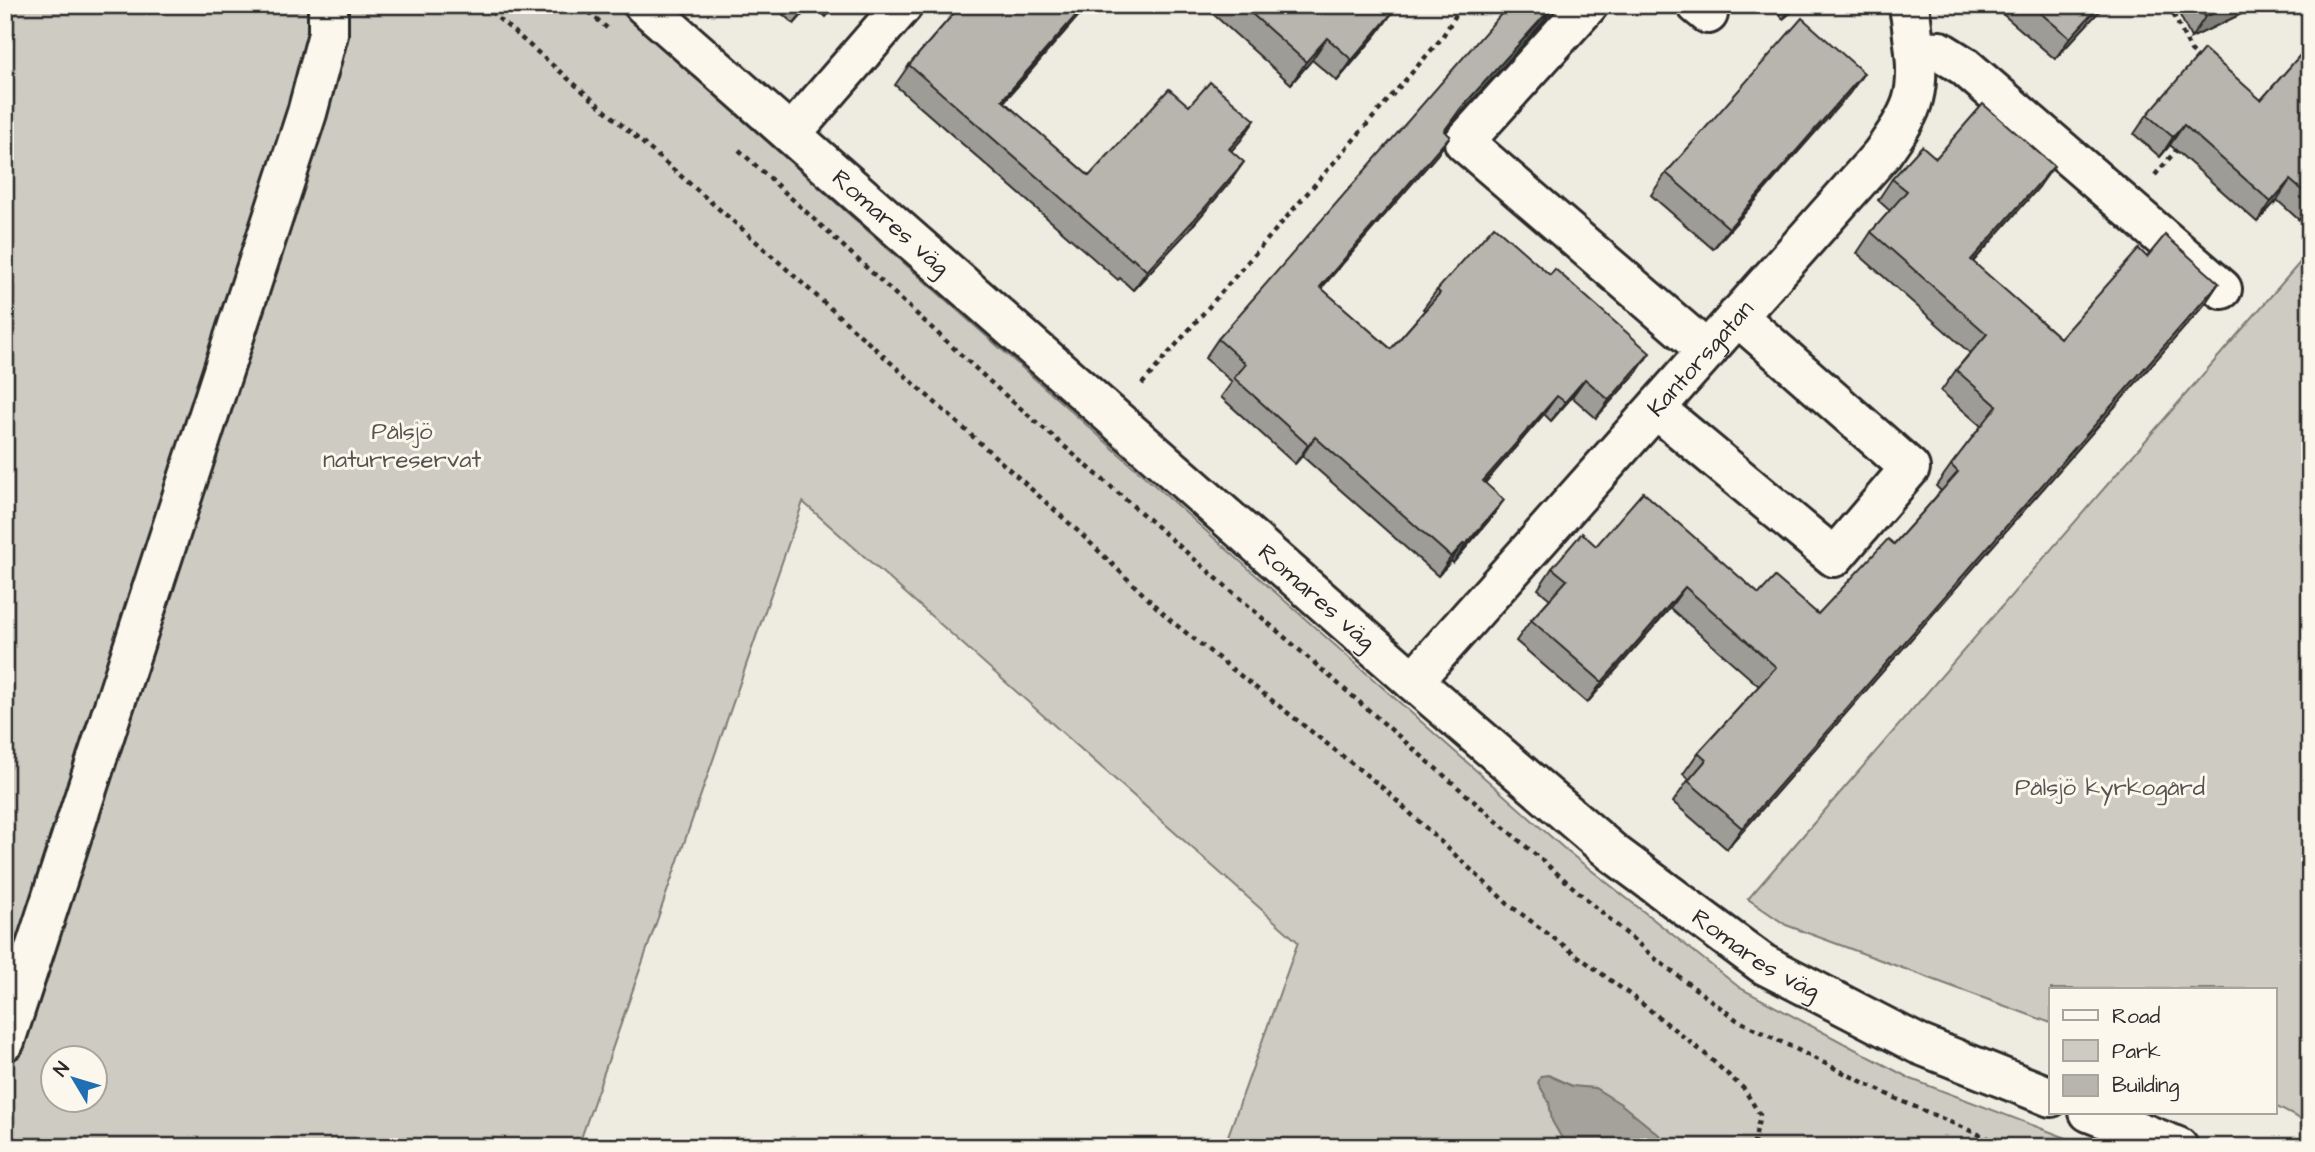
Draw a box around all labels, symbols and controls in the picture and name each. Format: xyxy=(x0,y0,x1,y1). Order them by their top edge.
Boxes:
street label: Romares väg xyxy=(824,162,957,285)
street label: Kantorsgatan xyxy=(1640,293,1762,425)
park label: Pålsjö naturreservat xyxy=(323,415,481,477)
street label: Romares väg xyxy=(1250,536,1383,659)
park label: Pålsjö kyrkogård xyxy=(2015,771,2205,806)
street label: Romares väg xyxy=(1684,901,1825,1009)
legend xyxy=(2049,988,2276,1114)
text: Road xyxy=(2112,1002,2160,1031)
text: Park xyxy=(2112,1037,2161,1066)
north arrow xyxy=(38,1044,108,1114)
text: N xyxy=(47,1056,76,1082)
text: Building xyxy=(2112,1071,2180,1102)

